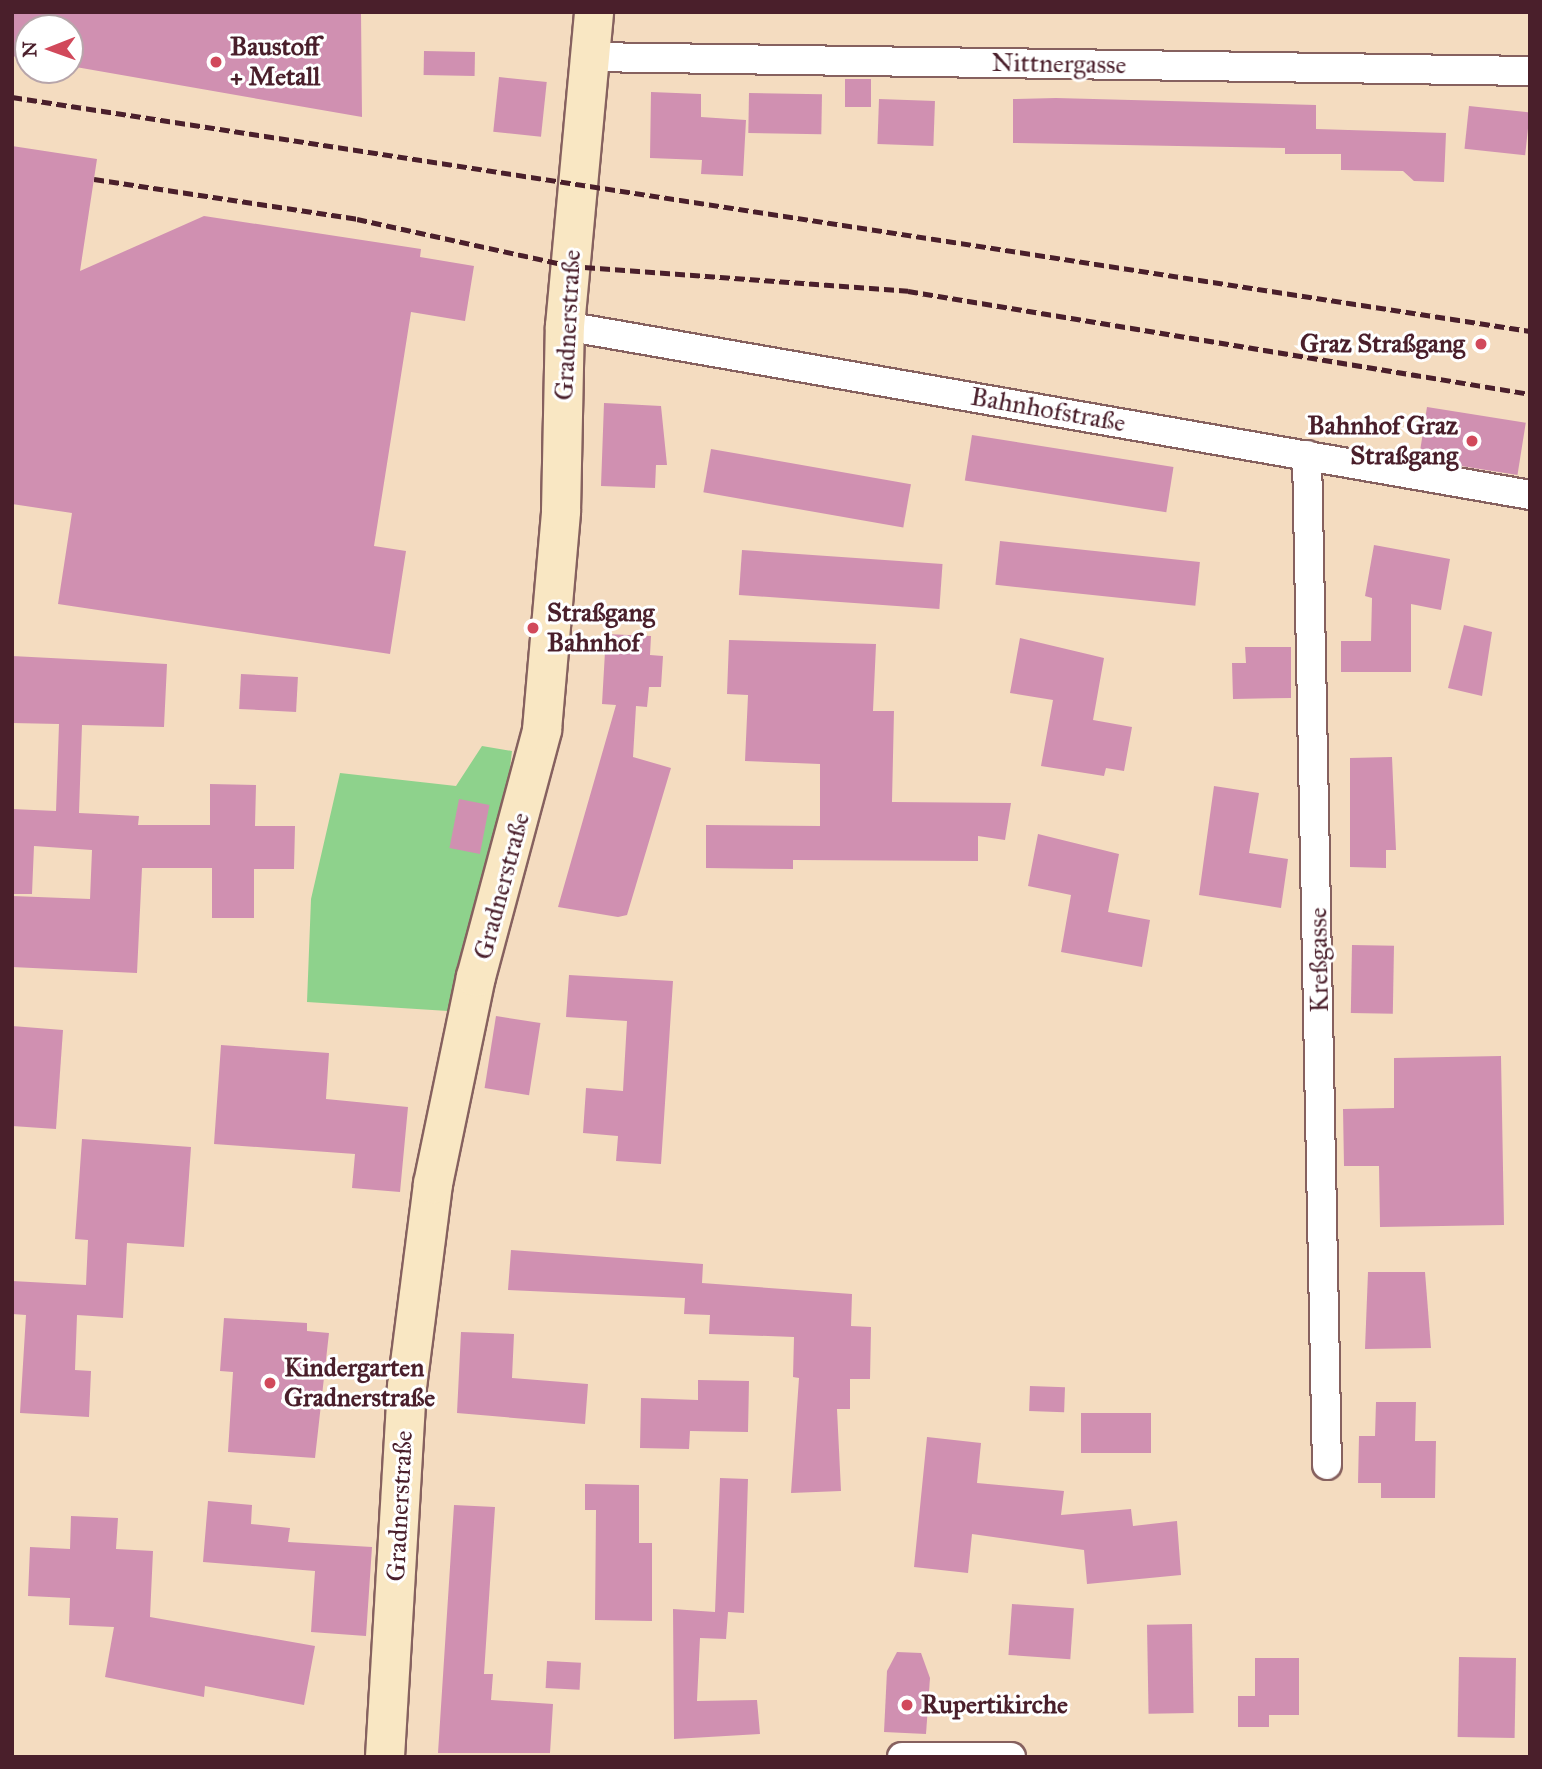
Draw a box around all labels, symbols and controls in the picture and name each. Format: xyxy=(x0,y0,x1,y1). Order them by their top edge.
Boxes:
north arrow xyxy=(14,14,84,84)
place label: Baustoff + Metall xyxy=(230,31,320,92)
text: N xyxy=(18,41,41,58)
street label: Nittnergasse xyxy=(991,47,1127,81)
marker: Baustoff + Metall xyxy=(208,54,224,70)
street label: Gradnerstraße xyxy=(548,249,588,401)
place label: Graz Straßgang xyxy=(1300,328,1465,360)
marker: Graz Straßgang xyxy=(1471,334,1491,354)
street label: Bahnhofstraße xyxy=(968,381,1128,439)
place label: Bahnhof Graz Straßgang xyxy=(1308,410,1458,472)
marker: Bahnhof Graz Straßgang xyxy=(1464,433,1480,449)
place label: Straßgang Bahnhof xyxy=(547,597,655,658)
marker: Straßgang Bahnhof xyxy=(525,620,541,636)
street label: Gradnerstraße xyxy=(467,809,537,963)
street label: Kreßgasse xyxy=(1302,907,1336,1013)
place label: Kindergarten Gradnerstraße xyxy=(284,1352,435,1414)
marker: Kindergarten Gradnerstraße xyxy=(262,1375,278,1391)
street label: Gradnerstraße xyxy=(380,1430,420,1582)
place label: Rupertikirche xyxy=(921,1689,1068,1721)
marker: Rupertikirche xyxy=(899,1697,915,1713)

